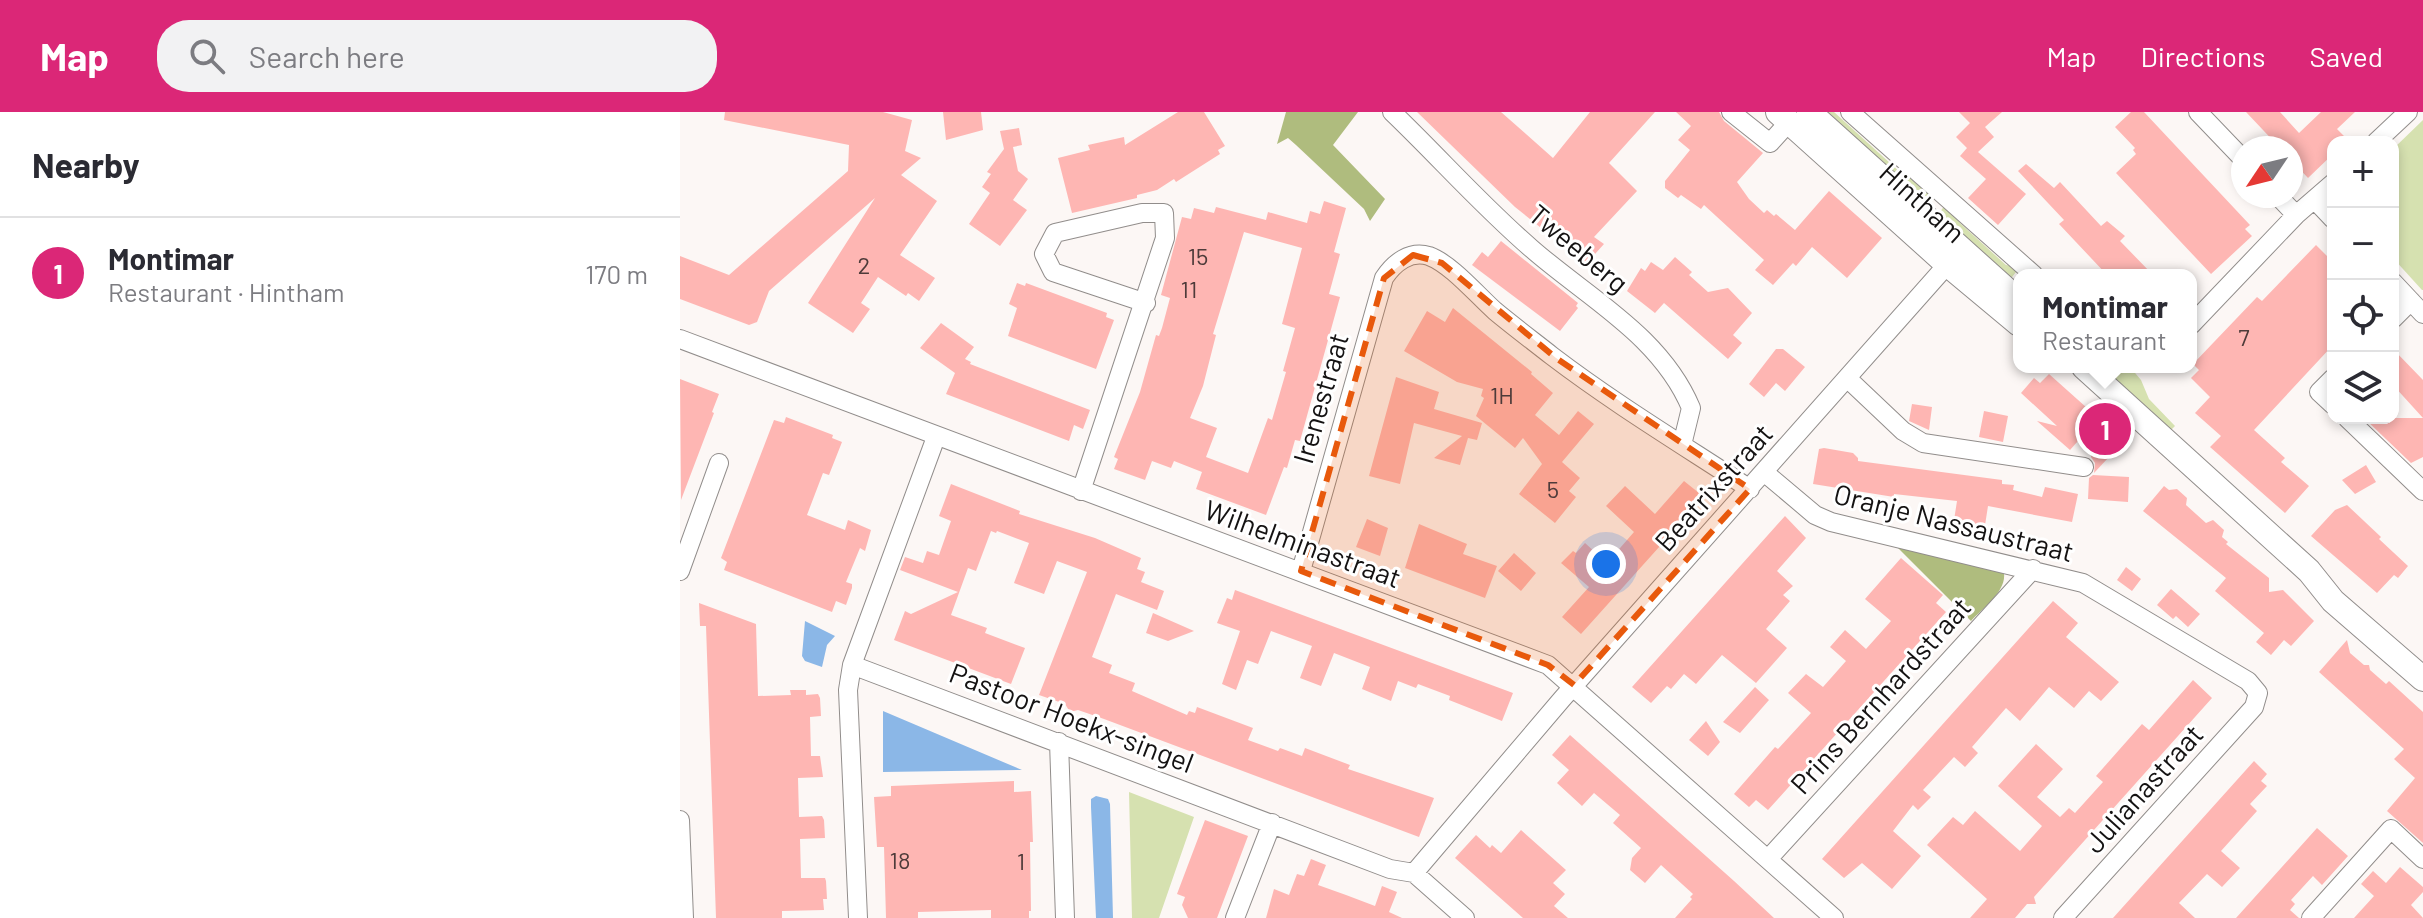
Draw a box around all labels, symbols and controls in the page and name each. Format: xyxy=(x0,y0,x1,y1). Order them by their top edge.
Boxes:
search box xyxy=(157,20,717,92)
text: Map xyxy=(40,33,109,79)
icon: search xyxy=(185,34,229,78)
text: Search here xyxy=(249,38,405,74)
text: Map xyxy=(2047,39,2096,73)
text: Directions xyxy=(2140,39,2266,73)
text: Saved xyxy=(2310,39,2383,73)
north arrow xyxy=(2231,136,2303,208)
map controls xyxy=(2327,136,2399,424)
button: + xyxy=(2327,136,2399,208)
text: Nearby xyxy=(32,144,140,185)
street label: Hintham xyxy=(1873,155,1973,249)
street label: Tweeberg xyxy=(1522,197,1636,299)
button: − xyxy=(2327,208,2399,280)
text: Montimar xyxy=(108,240,234,276)
house number: 15 xyxy=(1188,241,1208,270)
house number: 2 xyxy=(858,250,870,279)
text: 1 xyxy=(53,258,63,289)
text: 170 m xyxy=(585,258,648,289)
popup xyxy=(2013,269,2197,373)
house number: 11 xyxy=(1181,274,1197,303)
text: Restaurant · Hintham xyxy=(108,276,345,307)
button: locate xyxy=(2327,280,2399,352)
text: Montimar xyxy=(2042,288,2168,324)
house number: 7 xyxy=(2238,322,2250,351)
text: Restaurant xyxy=(2042,324,2167,355)
street label: Irenestraat xyxy=(1285,329,1355,467)
button: layers xyxy=(2327,352,2399,424)
house number: 1H xyxy=(1490,380,1514,409)
pin: 1 xyxy=(2079,399,2131,459)
street label: Beatrixstraat xyxy=(1647,416,1779,558)
house number: 5 xyxy=(1547,474,1559,503)
street label: Oranje Nassaustraat xyxy=(1831,476,2077,568)
street label: Wilhelminastraat xyxy=(1200,492,1406,594)
your location xyxy=(1586,544,1626,584)
street label: Prins Bernhardstraat xyxy=(1783,590,1977,800)
street label: Pastoor Hoekx-singel xyxy=(945,655,1199,779)
street label: Julianastraat xyxy=(2077,717,2209,859)
house number: 18 xyxy=(890,845,910,874)
house number: 1 xyxy=(1017,846,1025,875)

